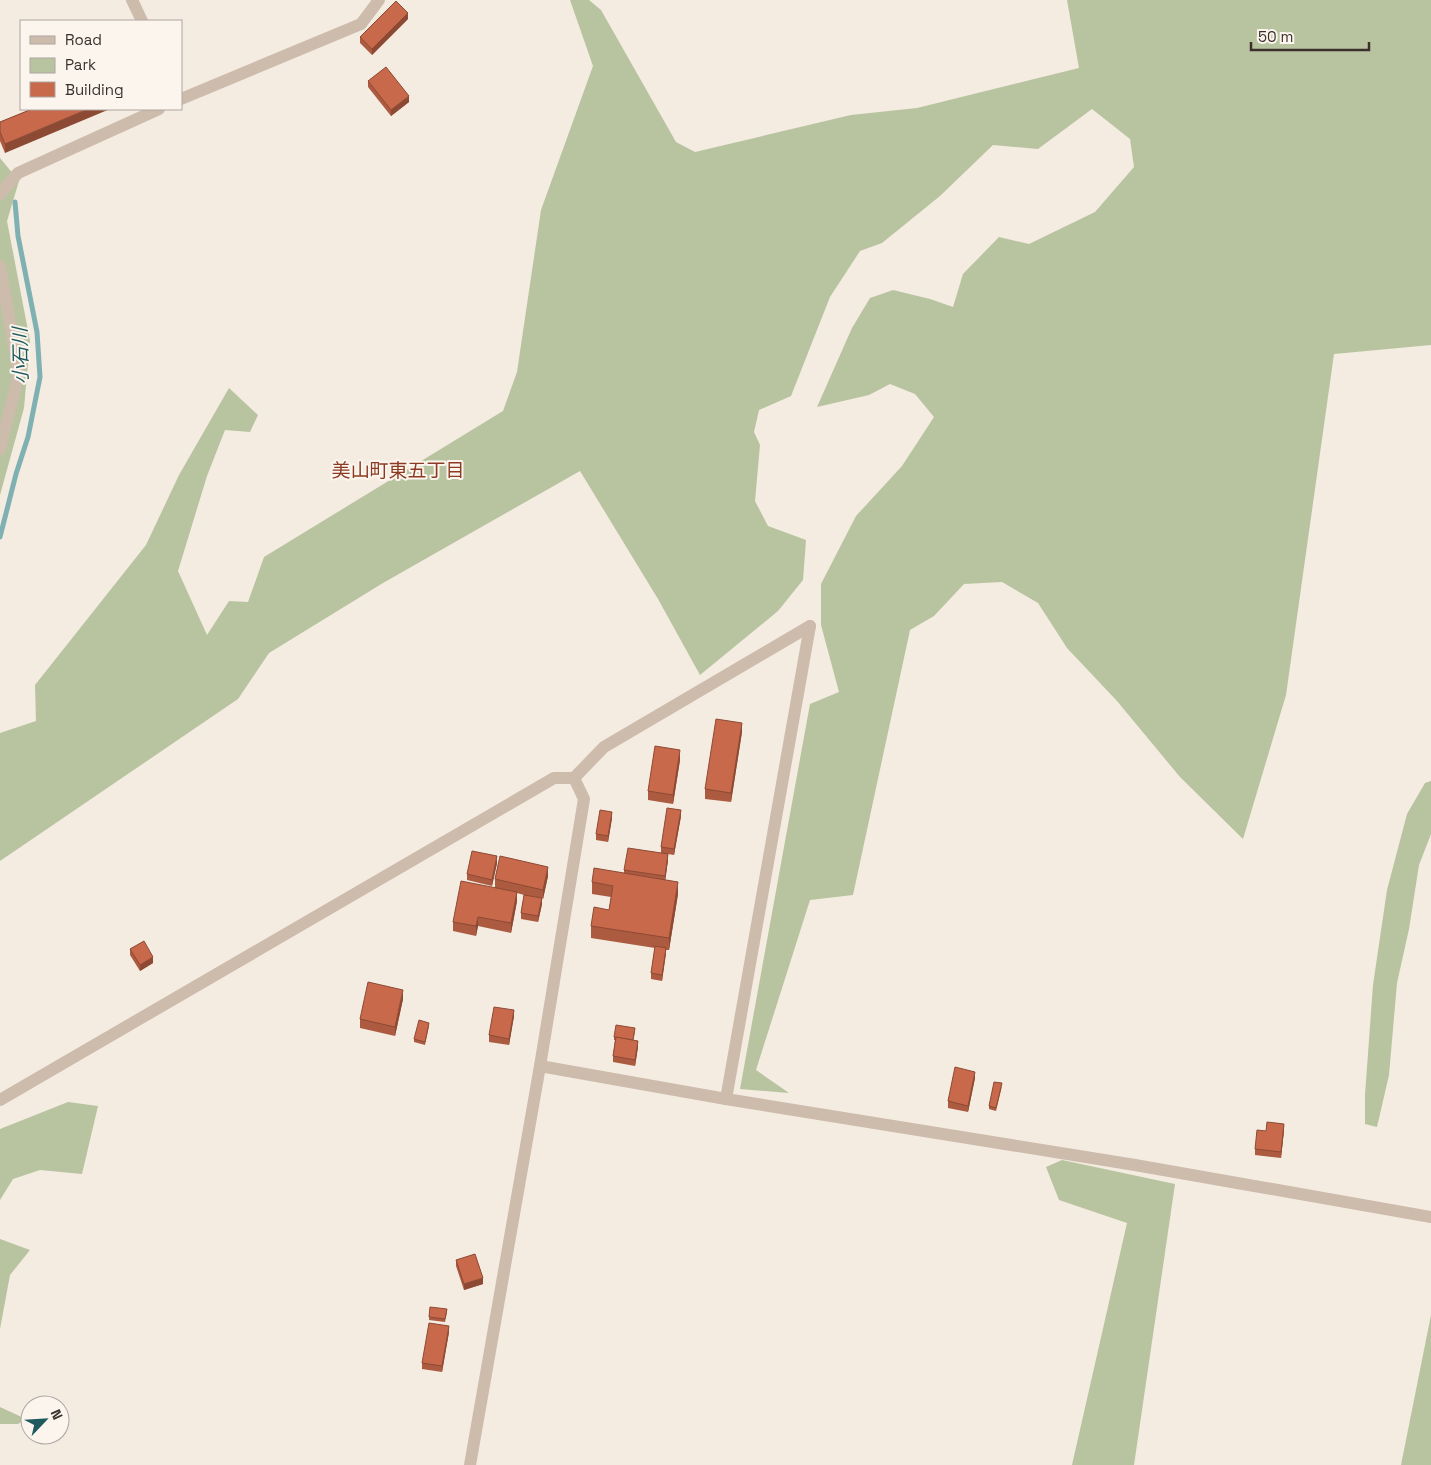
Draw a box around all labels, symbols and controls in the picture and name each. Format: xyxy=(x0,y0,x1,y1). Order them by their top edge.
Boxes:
legend xyxy=(20,20,182,110)
scale bar xyxy=(1251,20,1368,52)
text: 50 m xyxy=(1258,27,1293,46)
text: Road xyxy=(65,30,102,49)
text: Park xyxy=(65,55,96,74)
text: Building xyxy=(65,80,124,99)
water label: 小石川 xyxy=(7,325,33,385)
district label: 美山町東五丁目 xyxy=(331,458,465,483)
north arrow xyxy=(20,1395,70,1445)
text: N xyxy=(47,1406,67,1423)

